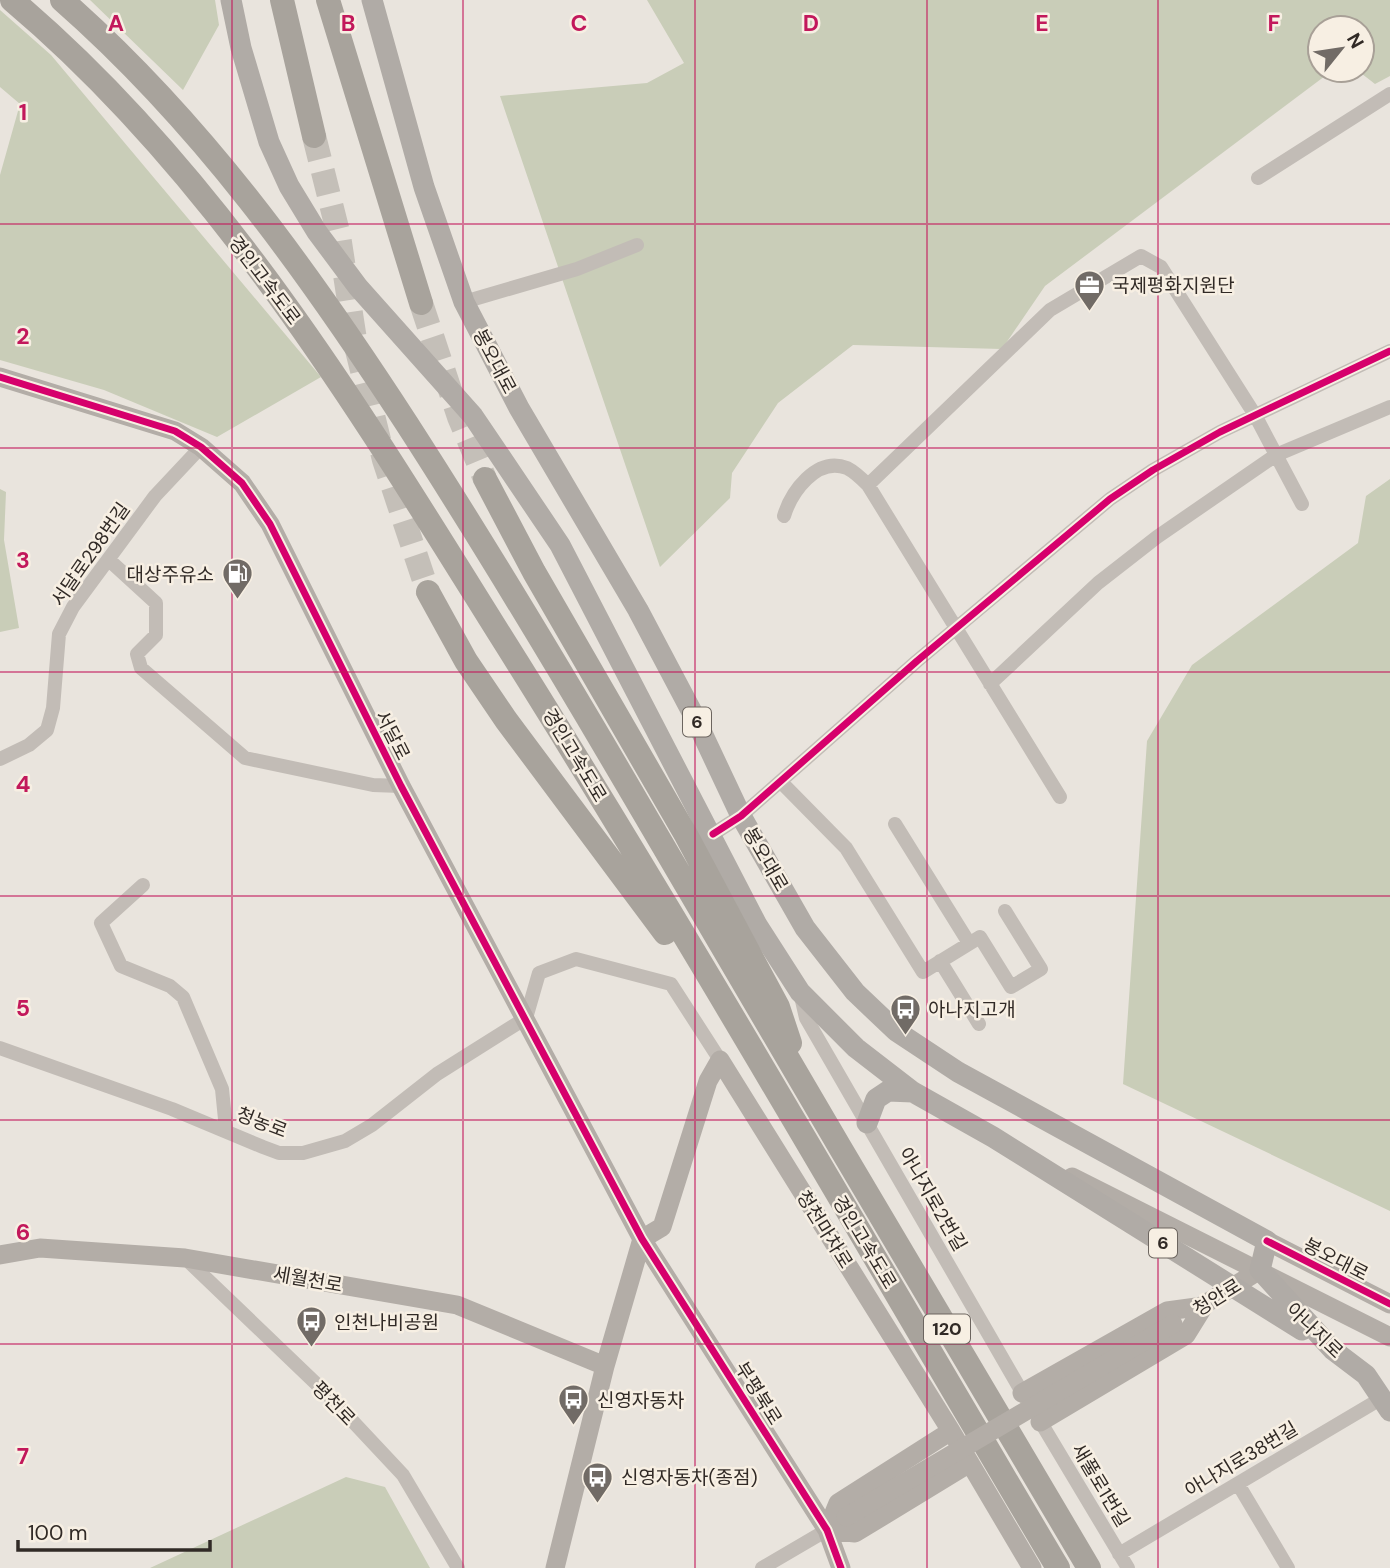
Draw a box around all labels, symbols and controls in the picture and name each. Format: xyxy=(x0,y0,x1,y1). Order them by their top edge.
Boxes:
text: A xyxy=(108,8,124,38)
text: B xyxy=(341,8,355,38)
text: C xyxy=(571,8,587,38)
text: D xyxy=(803,8,819,38)
text: E xyxy=(1035,8,1049,38)
text: F xyxy=(1268,8,1281,38)
north arrow xyxy=(1306,14,1376,84)
text: N xyxy=(1341,28,1370,53)
text: 1 xyxy=(19,97,27,127)
street label: 경인고속도로 xyxy=(223,231,306,330)
office icon: 국제평화지원단 xyxy=(1072,268,1106,312)
place label: 국제평화지원단 xyxy=(1112,273,1235,298)
text: 2 xyxy=(16,321,30,351)
street label: 봉오대로 xyxy=(467,324,522,398)
street label: 서달로298번길 xyxy=(45,497,135,611)
text: 3 xyxy=(16,545,30,575)
fuel station icon: 대상주유소 xyxy=(220,557,254,601)
place label: 대상주유소 xyxy=(127,562,214,587)
street label: 경인고속도로 xyxy=(537,704,612,807)
street label: 서달로 xyxy=(370,706,416,764)
road number: 6 xyxy=(683,708,711,736)
text: 4 xyxy=(16,769,31,799)
street label: 봉오대로 xyxy=(737,823,794,896)
bus stop icon: 아나지고개 xyxy=(888,992,922,1036)
text: 5 xyxy=(16,993,30,1023)
place label: 아나지고개 xyxy=(928,997,1015,1022)
street label: 청농로 xyxy=(233,1101,291,1144)
street label: 아나지로2번길 xyxy=(893,1143,972,1256)
street label: 청천마차로 xyxy=(791,1186,858,1273)
street label: 경인고속도로 xyxy=(827,1191,902,1294)
text: 6 xyxy=(16,1217,30,1247)
road number: 6 xyxy=(1149,1228,1177,1258)
street label: 봉오대로 xyxy=(1299,1232,1373,1286)
street label: 세월천로 xyxy=(271,1261,345,1298)
street label: 청안로 xyxy=(1188,1273,1246,1322)
street label: 아나지로 xyxy=(1281,1297,1348,1364)
bus stop icon: 인천나비공원 xyxy=(294,1305,328,1349)
place label: 인천나비공원 xyxy=(334,1310,439,1335)
road number: 120 xyxy=(924,1314,970,1344)
street label: 부평북로 xyxy=(729,1357,788,1430)
street label: 평천로 xyxy=(306,1376,361,1431)
bus stop icon: 신영자동차 xyxy=(557,1383,591,1427)
place label: 신영자동차 xyxy=(597,1388,684,1413)
street label: 아나지로38번길 xyxy=(1180,1416,1302,1503)
street label: 새풀로1번길 xyxy=(1066,1439,1135,1532)
text: 7 xyxy=(17,1441,29,1471)
bus stop icon: 신영자동차(종점) xyxy=(581,1460,615,1504)
place label: 신영자동차(종점) xyxy=(621,1465,758,1490)
scale bar xyxy=(18,1508,210,1552)
text: 100 m xyxy=(28,1519,88,1547)

